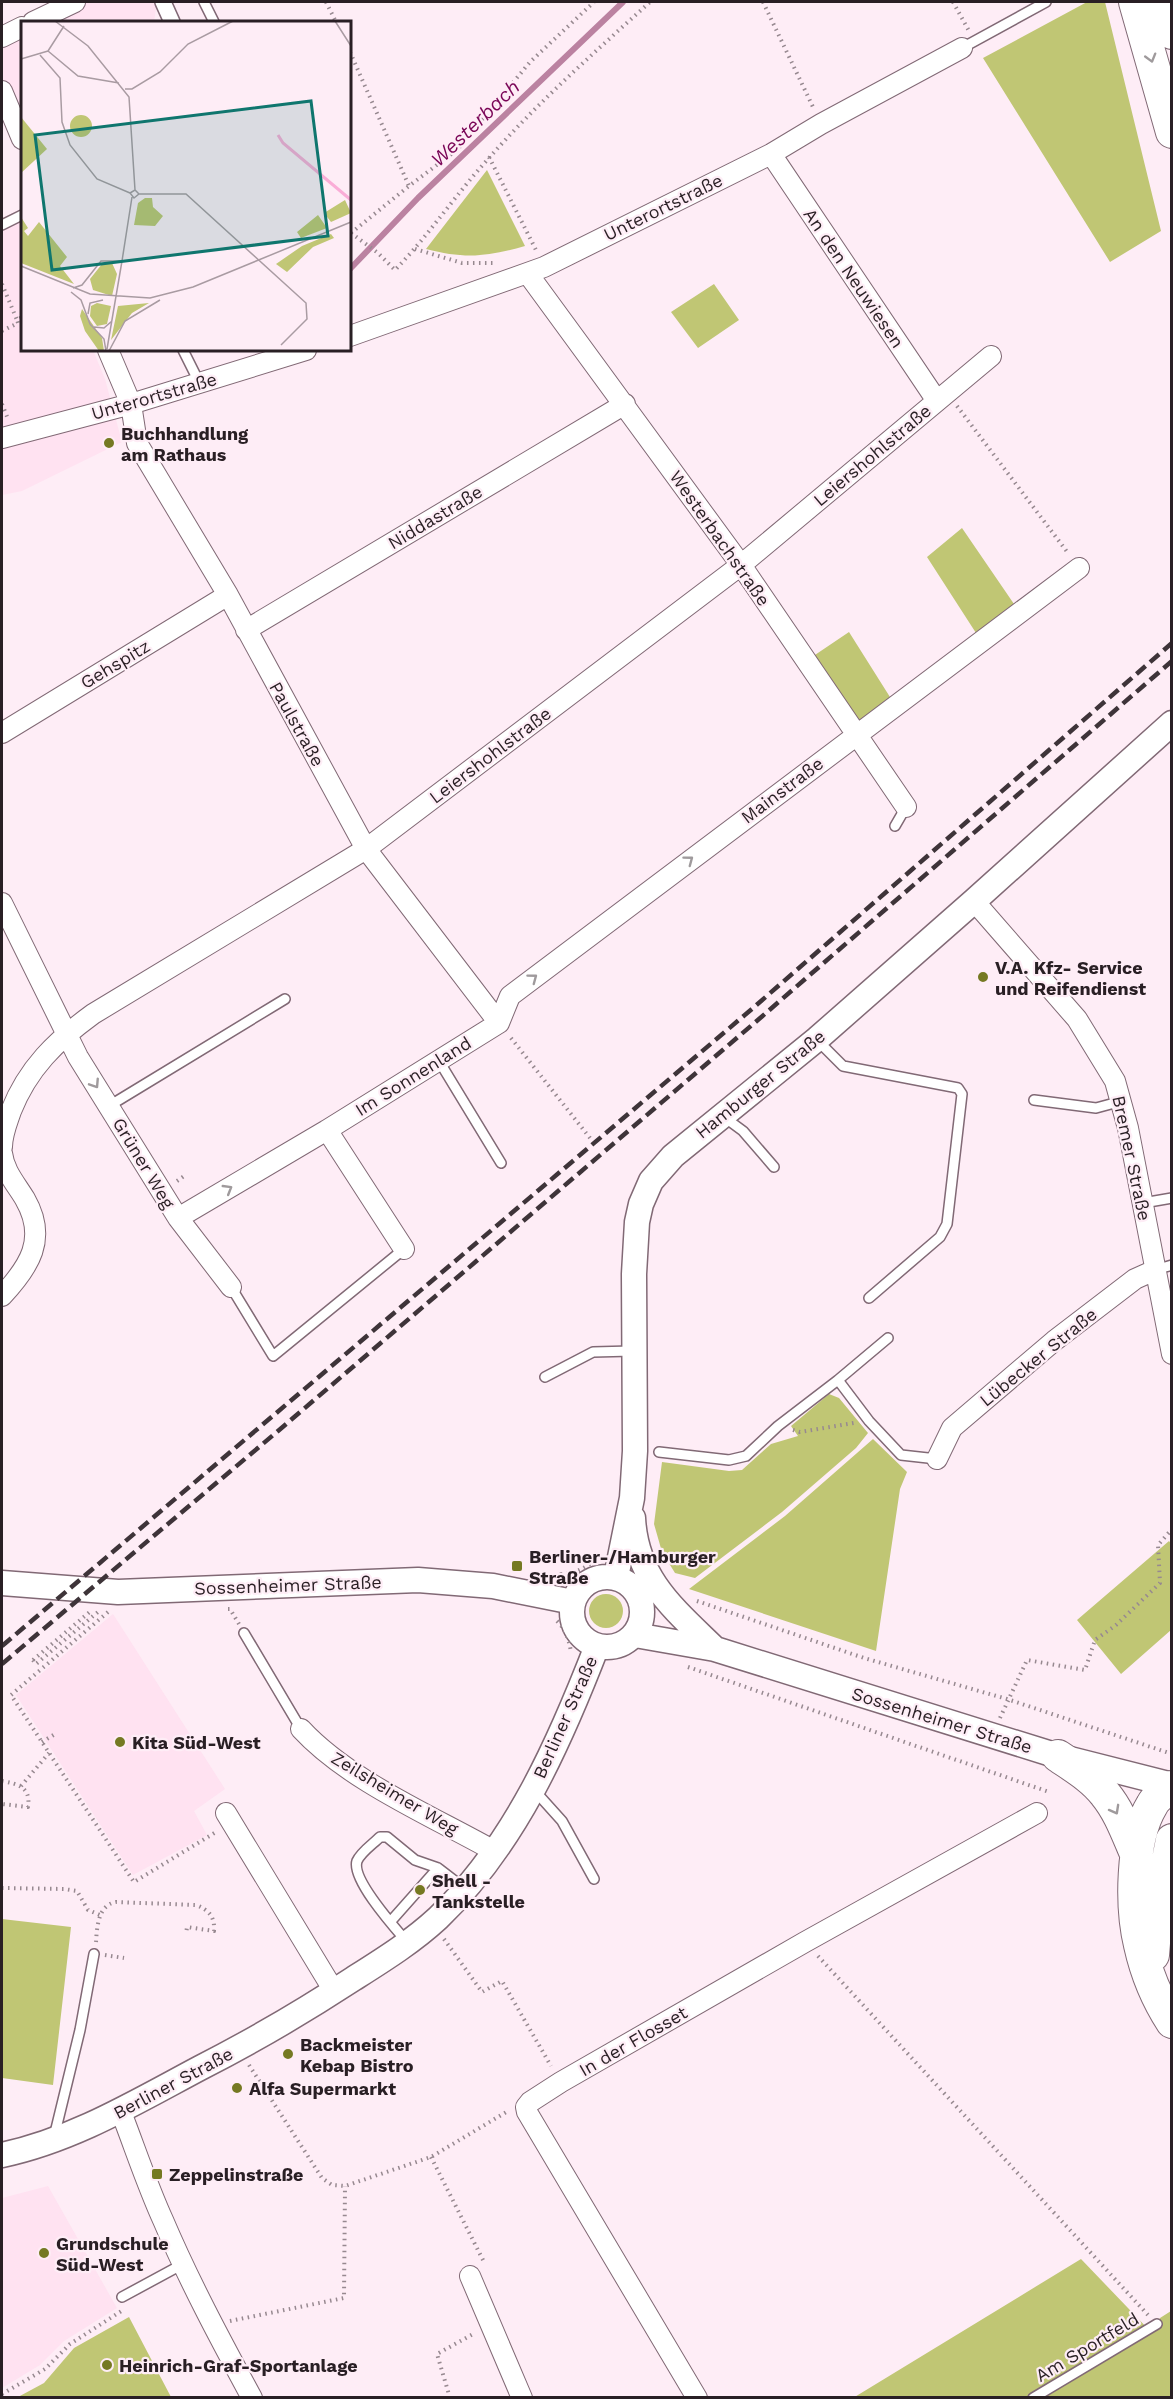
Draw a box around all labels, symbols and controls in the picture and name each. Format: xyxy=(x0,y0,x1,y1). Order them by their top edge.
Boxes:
inset map xyxy=(21,21,351,351)
one-way arrow xyxy=(1144,52,1156,63)
water label: Westerbach xyxy=(426,75,524,171)
street label: Unterortstraße xyxy=(600,169,726,245)
street label: An den Neuwiesen xyxy=(799,204,909,352)
street label: Unterortstraße xyxy=(89,368,219,424)
street label: Leiershohlstraße xyxy=(809,400,935,510)
place label: Buchhandlung am Rathaus xyxy=(121,423,249,465)
marker: Buchhandlung am Rathaus xyxy=(102,436,116,450)
street label: Westerbachstraße xyxy=(665,466,775,610)
street label: Niddastraße xyxy=(384,481,486,553)
street label: Gehspitz xyxy=(76,635,154,693)
street label: Paulstraße xyxy=(265,678,329,770)
street label: Leiershohlstraße xyxy=(425,702,555,808)
street label: Mainstraße xyxy=(737,752,827,828)
one-way arrow xyxy=(682,857,693,868)
place label: V.A. Kfz- Service und Reifendienst xyxy=(995,957,1146,999)
marker: V.A. Kfz- Service und Reifendienst xyxy=(976,970,990,984)
one-way arrow xyxy=(527,974,538,985)
street label: Hamburger Straße xyxy=(691,1025,829,1143)
street label: Im Sonnenland xyxy=(351,1032,475,1120)
one-way arrow xyxy=(88,1078,100,1088)
street label: Bremer Straße xyxy=(1108,1093,1156,1223)
street label: Grüner Weg xyxy=(109,1114,180,1213)
one-way arrow xyxy=(222,1184,232,1196)
street label: Lübecker Straße xyxy=(975,1303,1101,1411)
place label: Berliner-/Hamburger Straße xyxy=(529,1546,716,1588)
marker: Berliner-/Hamburger Straße xyxy=(510,1559,524,1573)
street label: Sossenheimer Straße xyxy=(194,1571,382,1599)
street label: Berliner Straße xyxy=(529,1652,601,1782)
street label: Sossenheimer Straße xyxy=(849,1683,1035,1757)
place label: Kita Süd-West xyxy=(132,1732,261,1753)
marker: Kita Süd-West xyxy=(113,1735,127,1749)
street label: Zeilsheimer Weg xyxy=(328,1747,463,1839)
one-way arrow xyxy=(1108,1804,1119,1814)
place label: Shell - Tankstelle xyxy=(432,1870,525,1912)
marker: Shell - Tankstelle xyxy=(413,1883,427,1897)
street label: In der Flosset xyxy=(575,2001,691,2080)
place label: Backmeister Kebap Bistro xyxy=(300,2034,414,2076)
street label: Berliner Straße xyxy=(110,2043,236,2123)
marker: Backmeister Kebap Bistro xyxy=(281,2047,295,2061)
place label: Alfa Supermarkt xyxy=(249,2078,396,2099)
marker: Alfa Supermarkt xyxy=(230,2081,244,2095)
place label: Zeppelinstraße xyxy=(169,2164,304,2185)
marker: Zeppelinstraße xyxy=(150,2167,164,2181)
place label: Grundschule Süd-West xyxy=(56,2233,169,2275)
marker: Grundschule Süd-West xyxy=(37,2246,51,2260)
street label: Am Sportfeld xyxy=(1032,2308,1142,2386)
place label: Heinrich-Graf-Sportanlage xyxy=(119,2355,358,2376)
marker: Heinrich-Graf-Sportanlage xyxy=(100,2358,114,2372)

